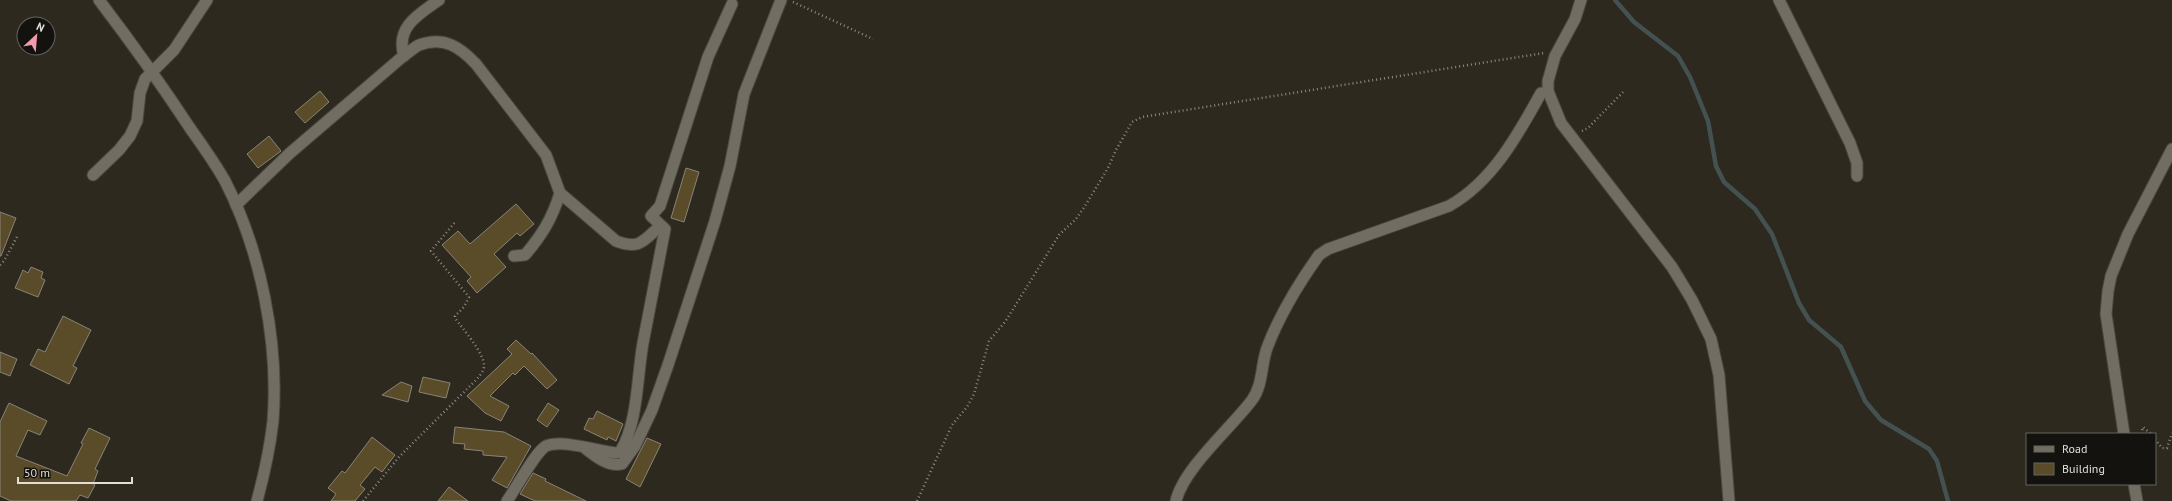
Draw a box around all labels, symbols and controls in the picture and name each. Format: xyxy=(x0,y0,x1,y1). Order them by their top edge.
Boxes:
north arrow xyxy=(16,16,56,56)
text: N xyxy=(34,19,47,35)
legend xyxy=(2026,433,2156,485)
text: Road xyxy=(2062,441,2087,456)
scale bar xyxy=(18,459,132,485)
text: Building xyxy=(2062,461,2105,476)
text: 50 m xyxy=(24,465,50,480)

